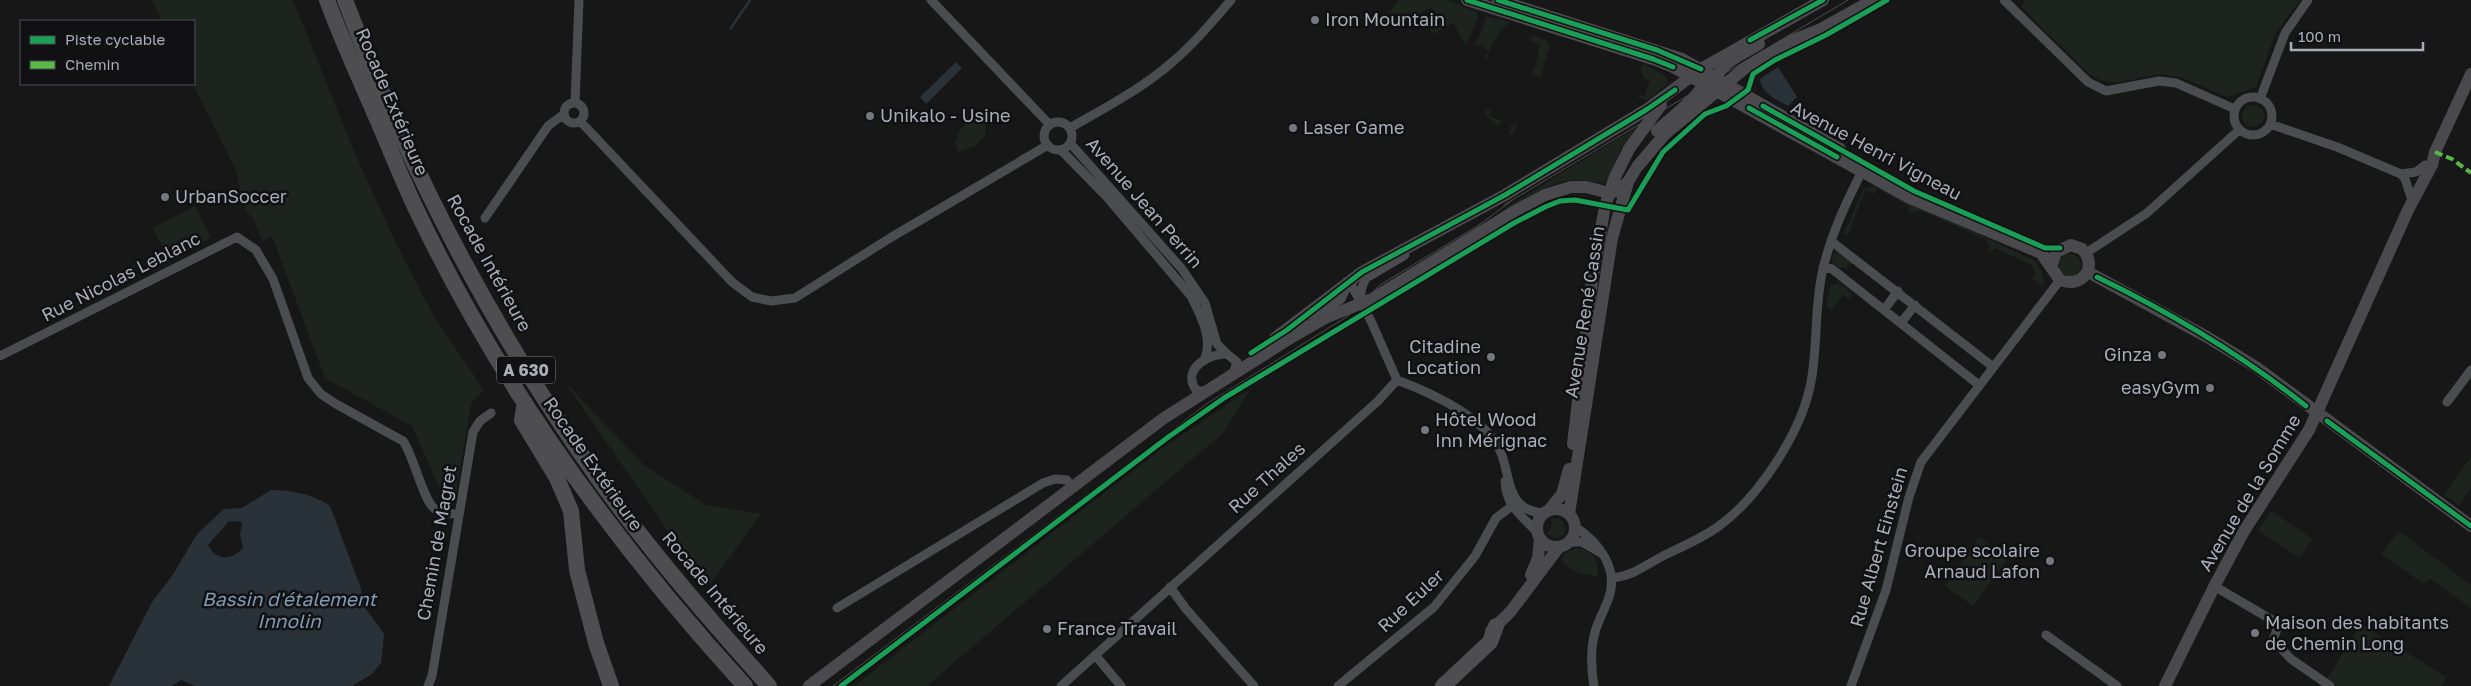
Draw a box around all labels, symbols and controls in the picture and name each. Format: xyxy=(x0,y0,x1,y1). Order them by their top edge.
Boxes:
place label: Iron Mountain xyxy=(1325,8,1445,30)
marker: Iron Mountain xyxy=(1309,14,1321,26)
legend xyxy=(20,20,195,85)
scale bar xyxy=(2291,20,2424,52)
street label: Rocade Extérieure xyxy=(352,25,434,179)
text: 100 m xyxy=(2298,27,2341,45)
text: Piste cyclable xyxy=(65,30,166,48)
text: Chemin xyxy=(65,55,120,73)
street label: Avenue Henri Vigneau xyxy=(1787,96,1966,204)
place label: Unikalo - Usine xyxy=(880,104,1010,126)
marker: Unikalo - Usine xyxy=(864,110,876,122)
place label: Laser Game xyxy=(1303,116,1404,138)
marker: Laser Game xyxy=(1287,122,1299,134)
street label: Avenue Jean Perrin xyxy=(1082,132,1208,272)
place label: UrbanSoccer xyxy=(175,185,287,207)
street label: Rocade Intérieure xyxy=(443,190,537,335)
marker: UrbanSoccer xyxy=(159,191,171,203)
street label: Avenue René Cassin xyxy=(1560,224,1608,399)
street label: Rue Nicolas Leblanc xyxy=(37,226,204,326)
place label: Citadine Location xyxy=(1406,335,1481,378)
place label: Ginza xyxy=(2104,343,2152,365)
marker: Ginza xyxy=(2156,349,2168,361)
marker: Citadine Location xyxy=(1485,351,1497,363)
road number: A 630 xyxy=(497,356,555,384)
place label: easyGym xyxy=(2121,376,2200,398)
marker: easyGym xyxy=(2204,382,2216,394)
street label: Rocade Extérieure xyxy=(539,392,648,535)
place label: Hôtel Wood Inn Mérignac xyxy=(1435,408,1547,451)
street label: Avenue de la Somme xyxy=(2194,410,2305,575)
marker: Hôtel Wood Inn Mérignac xyxy=(1419,424,1431,436)
street label: Rue Thales xyxy=(1223,437,1309,517)
street label: Chemin de Magret xyxy=(412,463,461,622)
street label: Rue Albert Einstein xyxy=(1845,464,1911,629)
street label: Rocade Intérieure xyxy=(658,526,774,658)
place label: Groupe scolaire Arnaud Lafon xyxy=(1905,539,2040,582)
marker: Groupe scolaire Arnaud Lafon xyxy=(2044,555,2056,567)
street label: Rue Euler xyxy=(1373,564,1448,636)
water label: Bassin d'étalement Innolin xyxy=(202,587,378,632)
place label: Maison des habitants de Chemin Long xyxy=(2265,611,2449,654)
place label: France Travail xyxy=(1057,617,1177,639)
marker: France Travail xyxy=(1041,623,1053,635)
marker: Maison des habitants de Chemin Long xyxy=(2249,627,2261,639)

